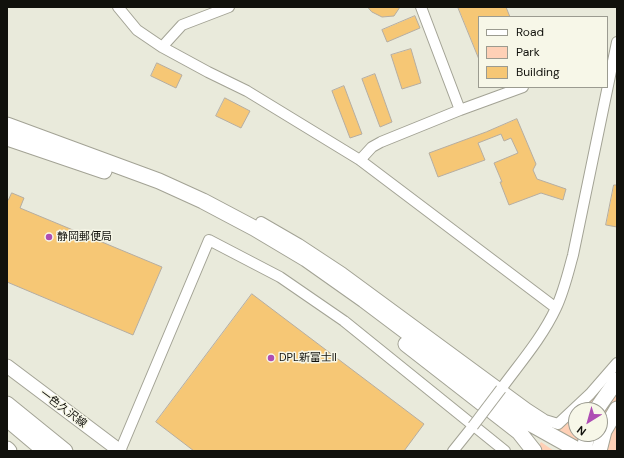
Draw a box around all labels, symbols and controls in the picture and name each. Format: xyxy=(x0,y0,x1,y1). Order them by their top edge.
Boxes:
legend xyxy=(478,16,608,88)
text: Road xyxy=(516,24,544,40)
text: Park xyxy=(516,44,540,60)
text: Building xyxy=(516,64,560,80)
place label: 静岡郵便局 xyxy=(57,230,112,244)
marker: 静岡郵便局 xyxy=(44,232,54,242)
place label: DPL新富士II xyxy=(279,351,337,365)
marker: DPL新富士II xyxy=(266,353,276,363)
street label: 一色久沢線 xyxy=(37,387,89,431)
north arrow xyxy=(568,402,608,442)
text: N xyxy=(574,423,589,439)

